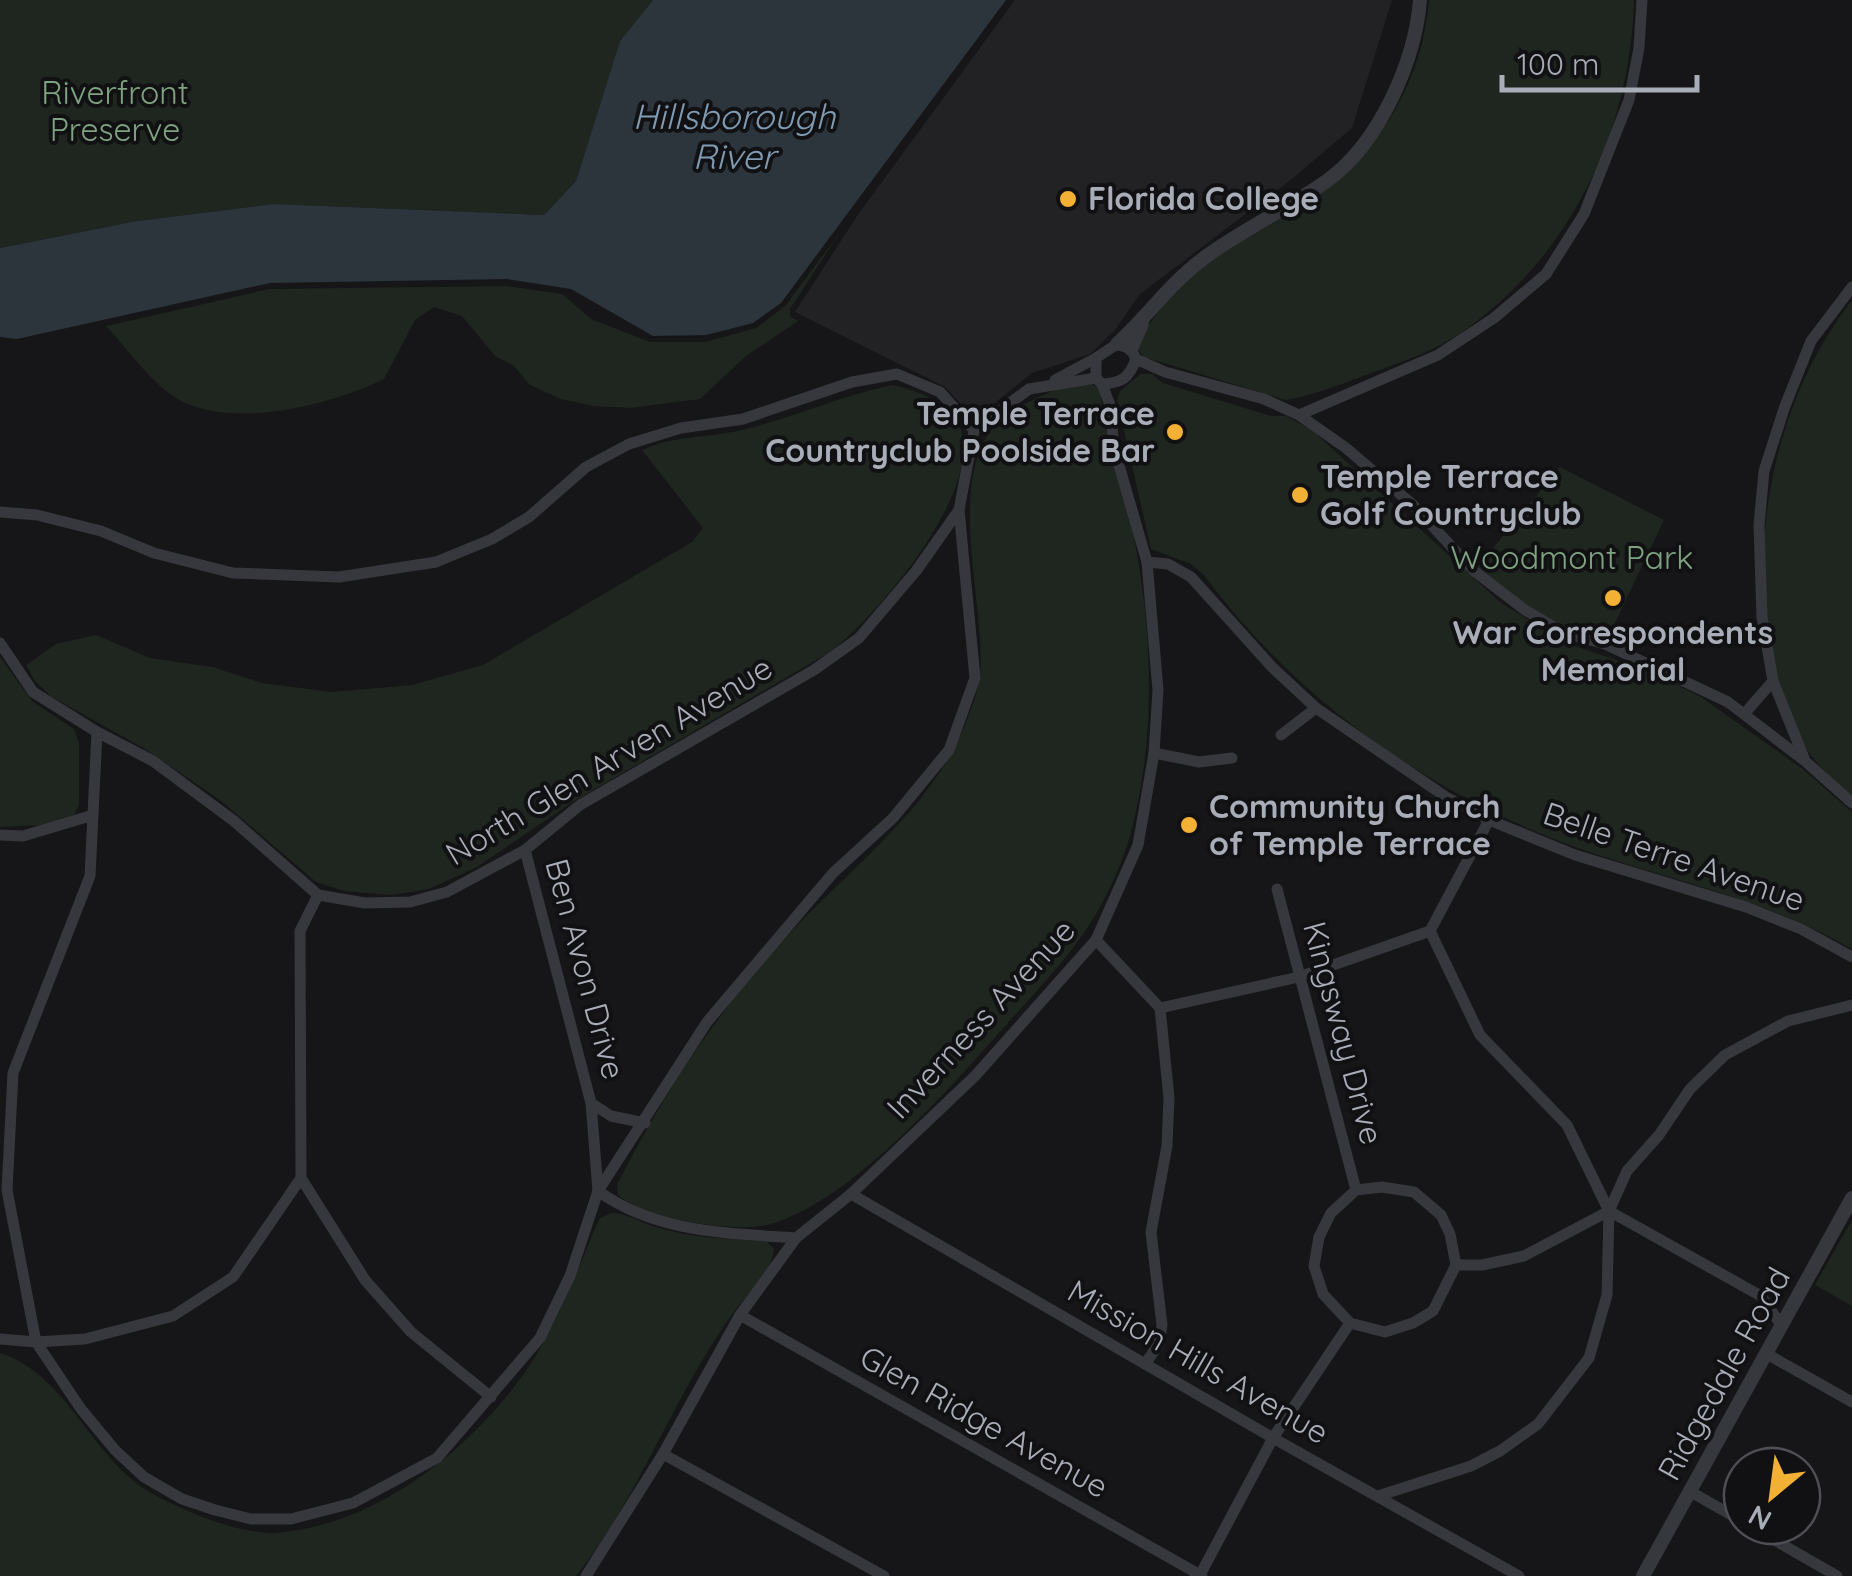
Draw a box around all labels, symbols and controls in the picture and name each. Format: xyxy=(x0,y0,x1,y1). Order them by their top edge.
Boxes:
scale bar xyxy=(1502,30,1697,92)
text: 100 m xyxy=(1517,45,1599,83)
park label: Riverfront Preserve xyxy=(41,72,189,149)
water label: Hillsborough River xyxy=(633,94,836,178)
place label: Florida College xyxy=(1088,178,1319,218)
marker: Florida College xyxy=(1057,188,1079,210)
place label: Temple Terrace Countryclub Poolside Bar xyxy=(765,393,1155,470)
marker: Temple Terrace Countryclub Poolside Bar xyxy=(1164,421,1186,443)
place label: Temple Terrace Golf Countryclub xyxy=(1320,456,1581,533)
marker: Temple Terrace Golf Countryclub xyxy=(1289,484,1311,506)
park label: Woodmont Park xyxy=(1451,537,1693,577)
marker: War Correspondents Memorial xyxy=(1602,587,1624,609)
place label: War Correspondents Memorial xyxy=(1453,612,1773,689)
street label: North Glen Arven Avenue xyxy=(438,647,779,873)
place label: Community Church of Temple Terrace xyxy=(1209,786,1500,863)
street label: Belle Terre Avenue xyxy=(1538,793,1810,920)
marker: Community Church of Temple Terrace xyxy=(1178,814,1200,836)
street label: Ben Avon Drive xyxy=(537,854,635,1083)
street label: Inverness Avenue xyxy=(878,910,1083,1126)
street label: Kingsway Drive xyxy=(1295,917,1393,1149)
street label: Ridgedale Road xyxy=(1648,1260,1798,1487)
street label: Mission Hills Avenue xyxy=(1061,1270,1336,1452)
street label: Glen Ridge Avenue xyxy=(853,1336,1116,1506)
north arrow xyxy=(1722,1446,1822,1546)
text: N xyxy=(1742,1498,1777,1539)

